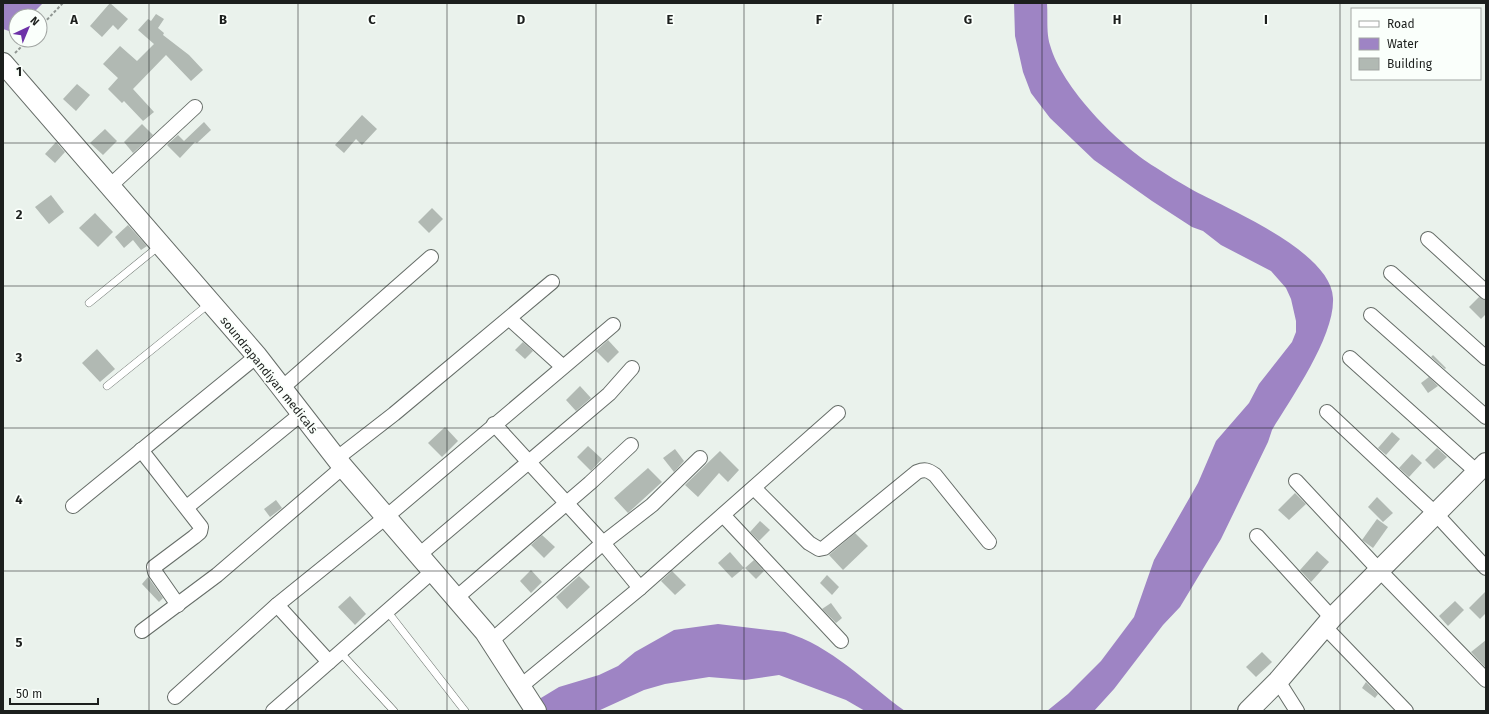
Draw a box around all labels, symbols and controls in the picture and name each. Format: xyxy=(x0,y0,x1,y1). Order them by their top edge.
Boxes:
north arrow xyxy=(8,8,48,48)
legend xyxy=(1351,8,1481,80)
text: A xyxy=(69,12,78,27)
text: B xyxy=(219,12,227,27)
text: C xyxy=(368,12,376,27)
text: D xyxy=(517,12,526,27)
text: E xyxy=(667,12,674,27)
text: F xyxy=(816,12,823,27)
text: G xyxy=(964,12,972,27)
text: H xyxy=(1113,12,1121,27)
text: I xyxy=(1264,12,1268,27)
text: N xyxy=(27,14,42,28)
text: Road xyxy=(1387,17,1415,31)
text: Water xyxy=(1387,37,1419,51)
text: Building xyxy=(1387,57,1433,71)
text: 1 xyxy=(16,64,22,79)
text: 2 xyxy=(16,207,23,222)
street label: soundrapandiyan medicals xyxy=(217,314,321,437)
text: 3 xyxy=(15,350,23,365)
text: 4 xyxy=(15,492,23,507)
text: 5 xyxy=(16,635,23,650)
scale bar xyxy=(10,680,98,706)
text: 50 m xyxy=(16,687,42,701)

